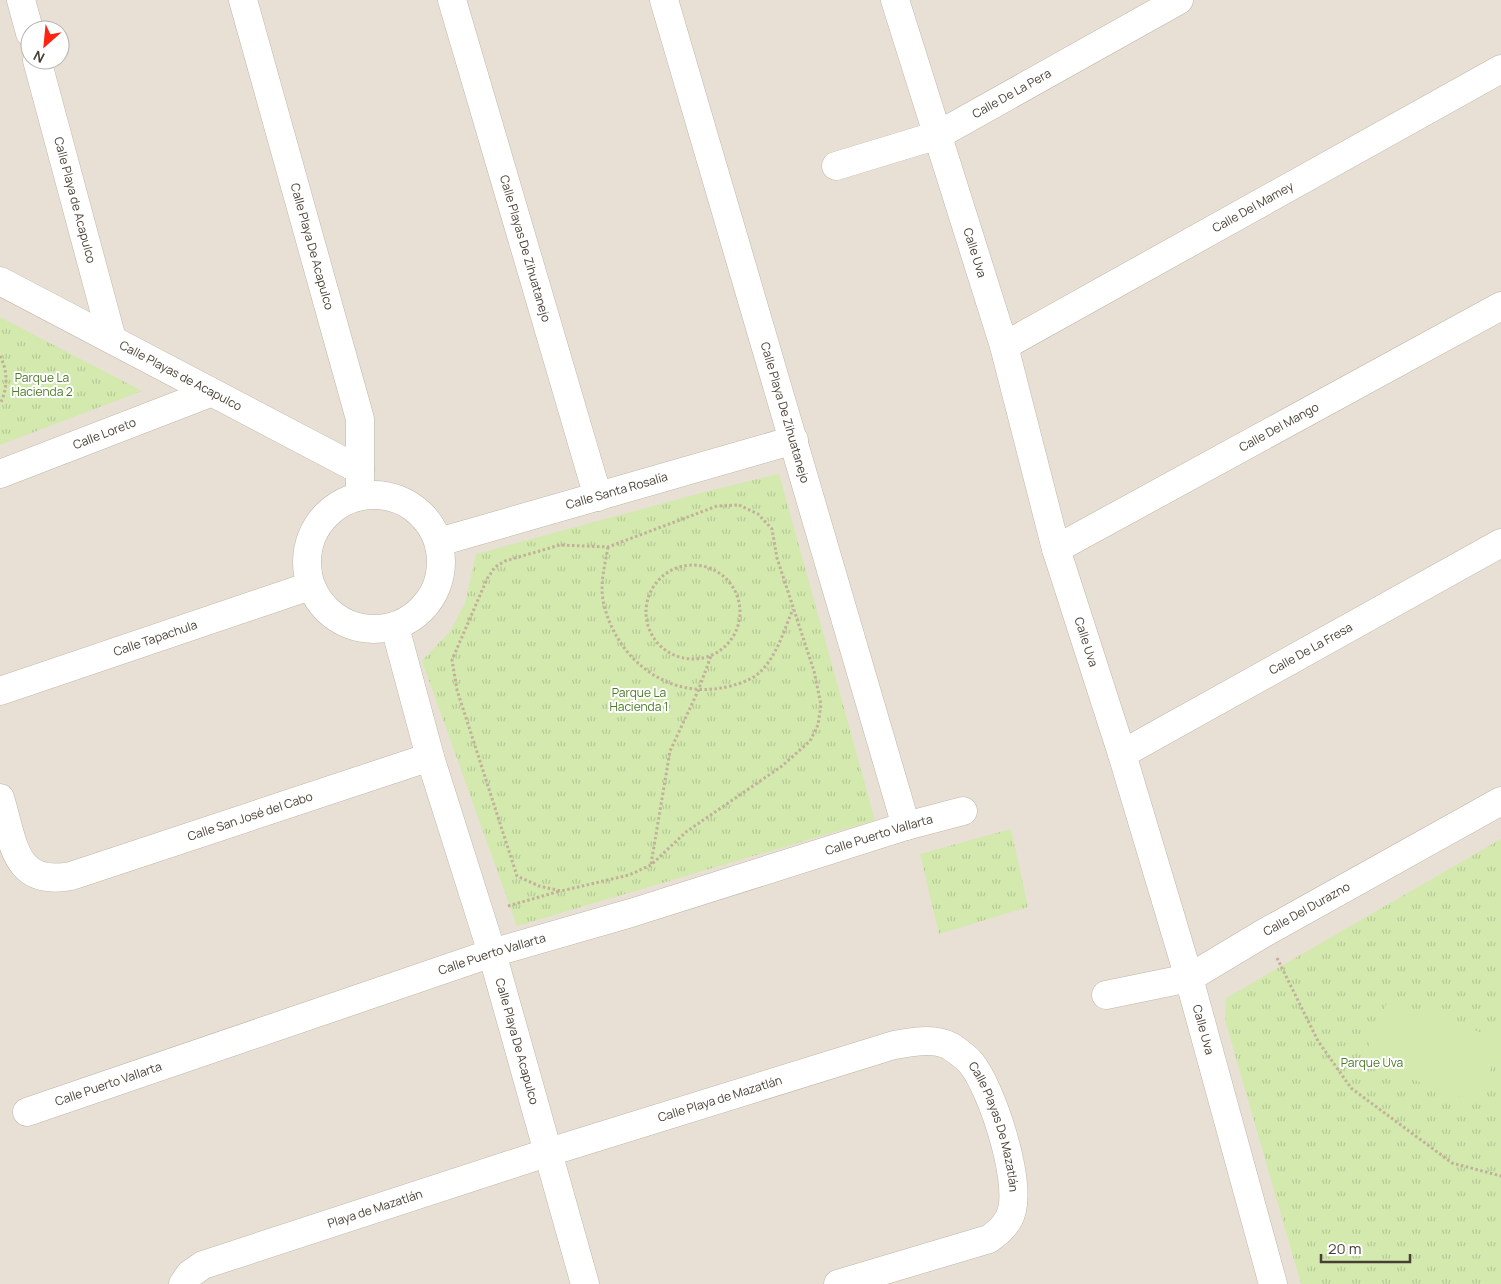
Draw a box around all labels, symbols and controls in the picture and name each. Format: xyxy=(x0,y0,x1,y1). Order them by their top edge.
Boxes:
north arrow xyxy=(20,20,70,70)
text: N xyxy=(30,46,48,68)
street label: Calle De La Pera xyxy=(969,64,1054,122)
street label: Calle Playa de Acapulco xyxy=(50,135,100,265)
street label: Calle Playas De Zihuatanejo xyxy=(496,173,555,324)
street label: Calle Del Mamey xyxy=(1209,177,1297,236)
street label: Calle Playa De Acapulco xyxy=(287,181,338,312)
street label: Calle Uva xyxy=(959,226,991,280)
street label: Calle Playas de Acapulco xyxy=(117,336,245,415)
street label: Calle Playa De Zihuatanejo xyxy=(757,340,814,485)
park label: Parque La Hacienda 2 xyxy=(11,369,73,400)
street label: Calle Del Mango xyxy=(1236,398,1322,456)
street label: Calle Loreto xyxy=(70,413,138,453)
street label: Calle Santa Rosalía xyxy=(564,468,670,513)
street label: Calle Uva xyxy=(1070,615,1102,669)
street label: Calle Tapachula xyxy=(111,616,199,660)
street label: Calle De La Fresa xyxy=(1266,618,1355,679)
park label: Parque La Hacienda 1 xyxy=(610,684,668,715)
street label: Calle San José del Cabo xyxy=(185,787,315,845)
street label: Calle Puerto Vallarta xyxy=(823,810,934,859)
street label: Calle Del Durazno xyxy=(1260,878,1353,940)
street label: Calle Puerto Vallarta xyxy=(436,929,547,979)
street label: Calle Playa De Acapulco xyxy=(491,976,543,1107)
street label: Calle Uva xyxy=(1189,1003,1219,1056)
park label: Parque Uva xyxy=(1341,1054,1403,1071)
street label: Calle Puerto Vallarta xyxy=(53,1058,164,1110)
street label: Calle Playas De Mazatlán xyxy=(965,1058,1022,1192)
street label: Calle Playa de Mazatlán xyxy=(656,1071,784,1126)
street label: Playa de Mazatlán xyxy=(325,1185,425,1232)
scale bar xyxy=(1321,1232,1410,1264)
text: 20 m xyxy=(1328,1238,1361,1259)

